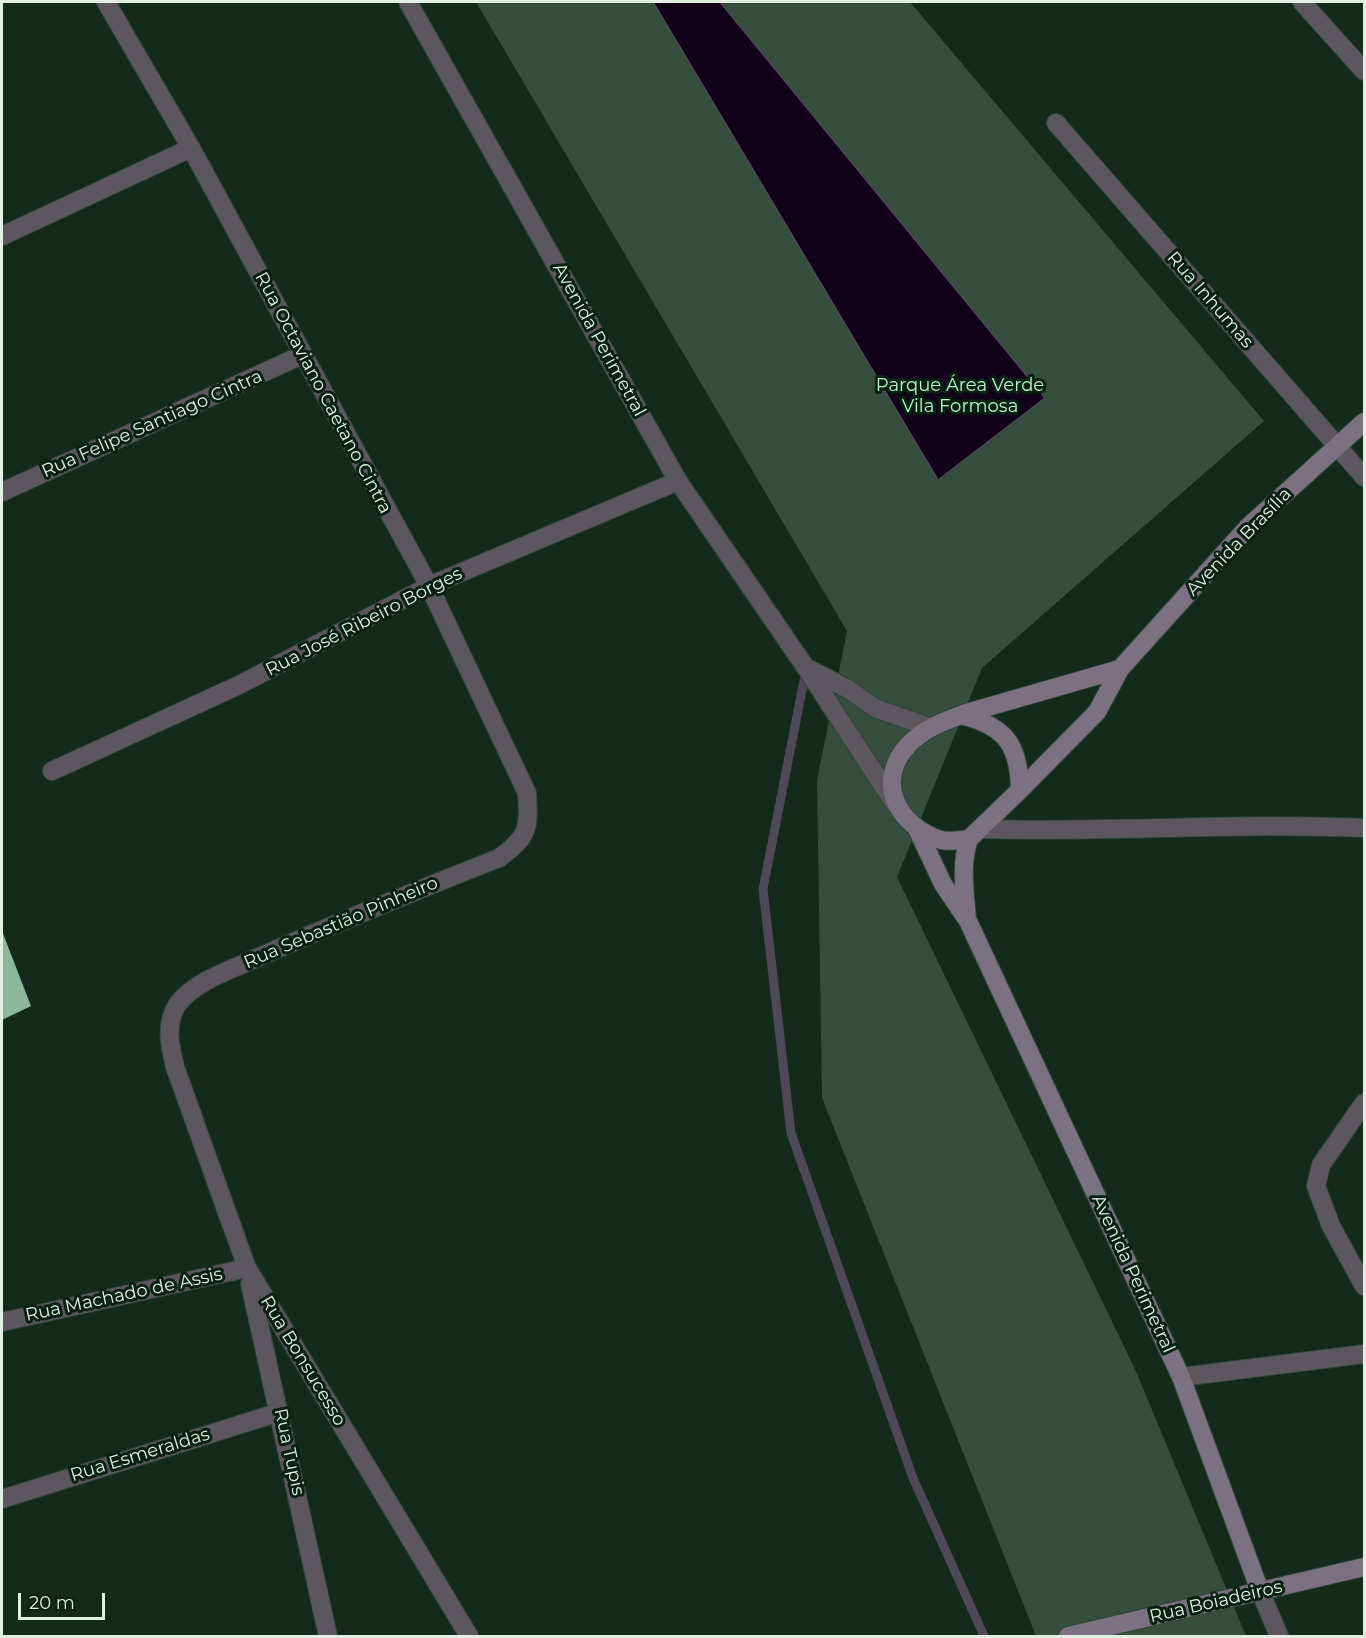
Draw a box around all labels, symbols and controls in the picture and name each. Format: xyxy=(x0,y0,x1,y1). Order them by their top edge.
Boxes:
street label: Rua Inhumas xyxy=(1162,247,1258,353)
street label: Avenida Perimetral xyxy=(548,260,650,420)
street label: Rua Octaviano Caetano Cintra xyxy=(250,268,396,518)
street label: Rua Felipe Santiago Cintra xyxy=(38,366,266,482)
park label: Parque Área Verde Vila Formosa xyxy=(876,375,1044,418)
street label: Avenida Brasília xyxy=(1182,483,1296,601)
street label: Rua José Ribeiro Borges xyxy=(262,563,466,681)
street label: Rua Sebastião Pinheiro xyxy=(241,872,441,974)
street label: Avenida Perimetral xyxy=(1087,1191,1179,1357)
street label: Rua Machado de Assis xyxy=(23,1264,225,1326)
street label: Rua Bonsucesso xyxy=(256,1292,350,1430)
street label: Rua Tupis xyxy=(269,1406,309,1498)
street label: Rua Esmeraldas xyxy=(68,1424,212,1486)
street label: Rua Boiadeiros xyxy=(1147,1576,1285,1628)
scale bar xyxy=(21,1581,108,1619)
text: 20 m xyxy=(29,1592,75,1614)

